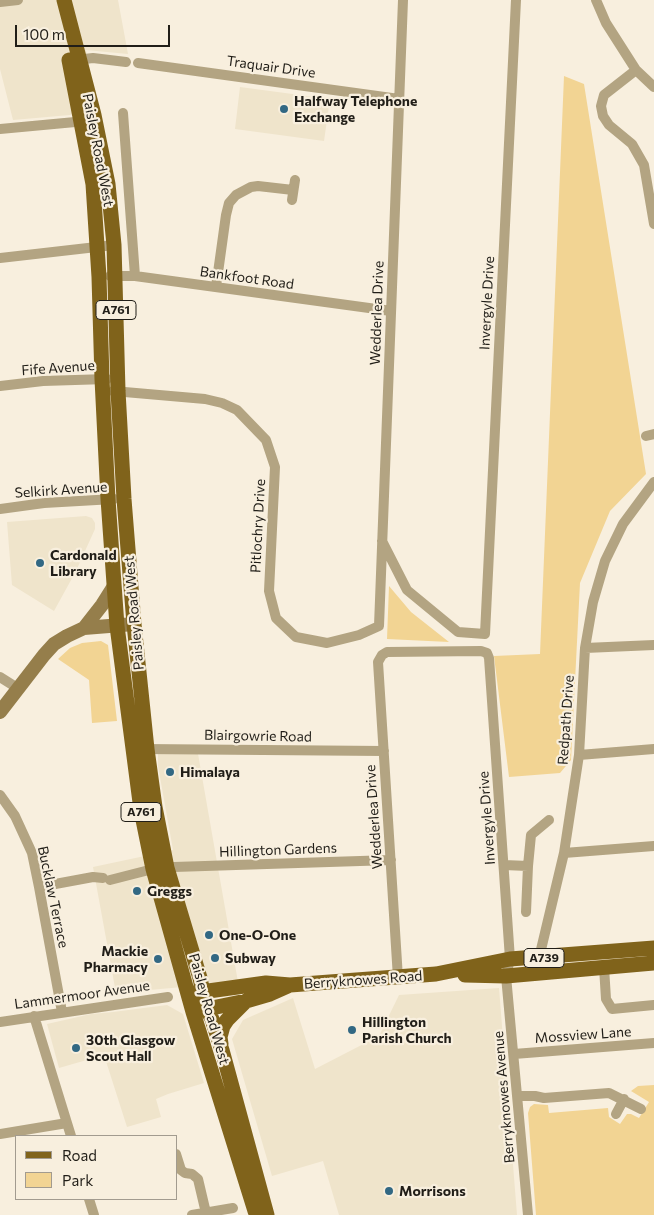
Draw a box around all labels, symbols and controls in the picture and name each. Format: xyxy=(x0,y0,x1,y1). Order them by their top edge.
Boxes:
scale bar xyxy=(18,15,172,47)
text: 100 m xyxy=(23,25,65,43)
street label: Traquair Drive xyxy=(225,52,317,82)
street label: Paisley Road West xyxy=(79,92,117,208)
place label: Halfway Telephone Exchange xyxy=(294,93,417,125)
marker: Halfway Telephone Exchange xyxy=(278,103,290,115)
street label: Invergyle Drive xyxy=(476,256,498,350)
street label: Wedderlea Drive xyxy=(367,260,387,366)
street label: Bankfoot Road xyxy=(199,263,295,293)
road number: A761 xyxy=(96,300,136,320)
street label: Fife Avenue xyxy=(21,357,95,379)
street label: Selkirk Avenue xyxy=(14,478,108,502)
street label: Pitlochry Drive xyxy=(247,478,269,574)
place label: Cardonald Library xyxy=(50,547,117,580)
street label: Paisley Road West xyxy=(121,555,147,671)
marker: Cardonald Library xyxy=(34,557,46,569)
street label: Redpath Drive xyxy=(554,674,578,766)
street label: Blairgowrie Road xyxy=(204,727,312,745)
place label: Himalaya xyxy=(180,764,240,780)
street label: Wedderlea Drive xyxy=(362,764,386,870)
marker: Himalaya xyxy=(164,766,176,778)
street label: Invergyle Drive xyxy=(475,771,499,865)
road number: A761 xyxy=(121,802,161,822)
street label: Hillington Gardens xyxy=(219,840,337,860)
street label: Bucklaw Terrace xyxy=(34,844,72,950)
place label: Greggs xyxy=(147,883,192,899)
marker: Greggs xyxy=(131,885,143,897)
place label: One-O-One xyxy=(219,927,296,943)
marker: One-O-One xyxy=(203,929,215,941)
place label: Mackie Pharmacy xyxy=(84,943,148,976)
road number: A739 xyxy=(524,948,564,968)
place label: Subway xyxy=(225,950,276,966)
street label: Paisley Road West xyxy=(185,951,233,1067)
marker: Subway xyxy=(209,952,221,964)
marker: Mackie Pharmacy xyxy=(152,953,164,965)
street label: Berryknowes Road xyxy=(303,967,423,993)
street label: Lammermoor Avenue xyxy=(13,977,151,1013)
place label: Hillington Parish Church xyxy=(362,1014,452,1046)
street label: Mossview Lane xyxy=(534,1023,632,1047)
marker: Hillington Parish Church xyxy=(346,1024,358,1036)
street label: Berryknowes Avenue xyxy=(490,1030,518,1164)
place label: 30th Glasgow Scout Hall xyxy=(86,1032,175,1064)
marker: 30th Glasgow Scout Hall xyxy=(70,1042,82,1054)
legend xyxy=(15,1135,178,1200)
text: Road xyxy=(62,1146,97,1164)
text: Park xyxy=(62,1171,93,1189)
place label: Morrisons xyxy=(399,1183,466,1199)
marker: Morrisons xyxy=(383,1185,395,1197)

